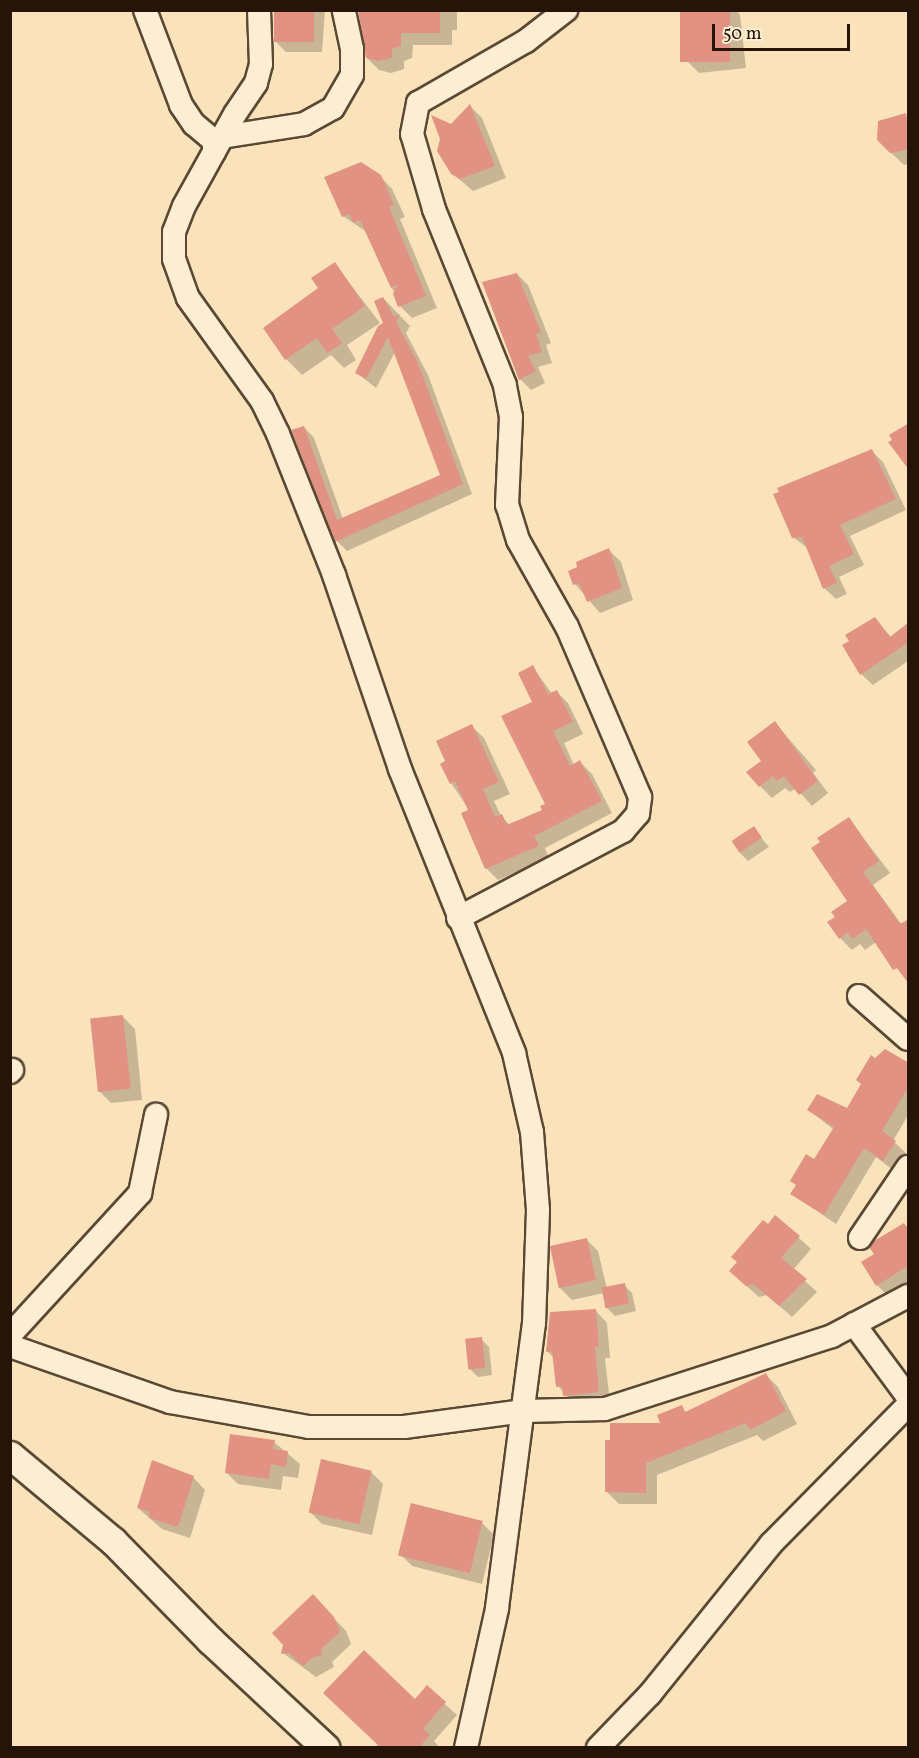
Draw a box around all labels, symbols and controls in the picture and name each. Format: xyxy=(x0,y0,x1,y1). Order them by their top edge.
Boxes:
scale bar xyxy=(715,12,853,50)
text: 50 m xyxy=(723,22,762,47)

